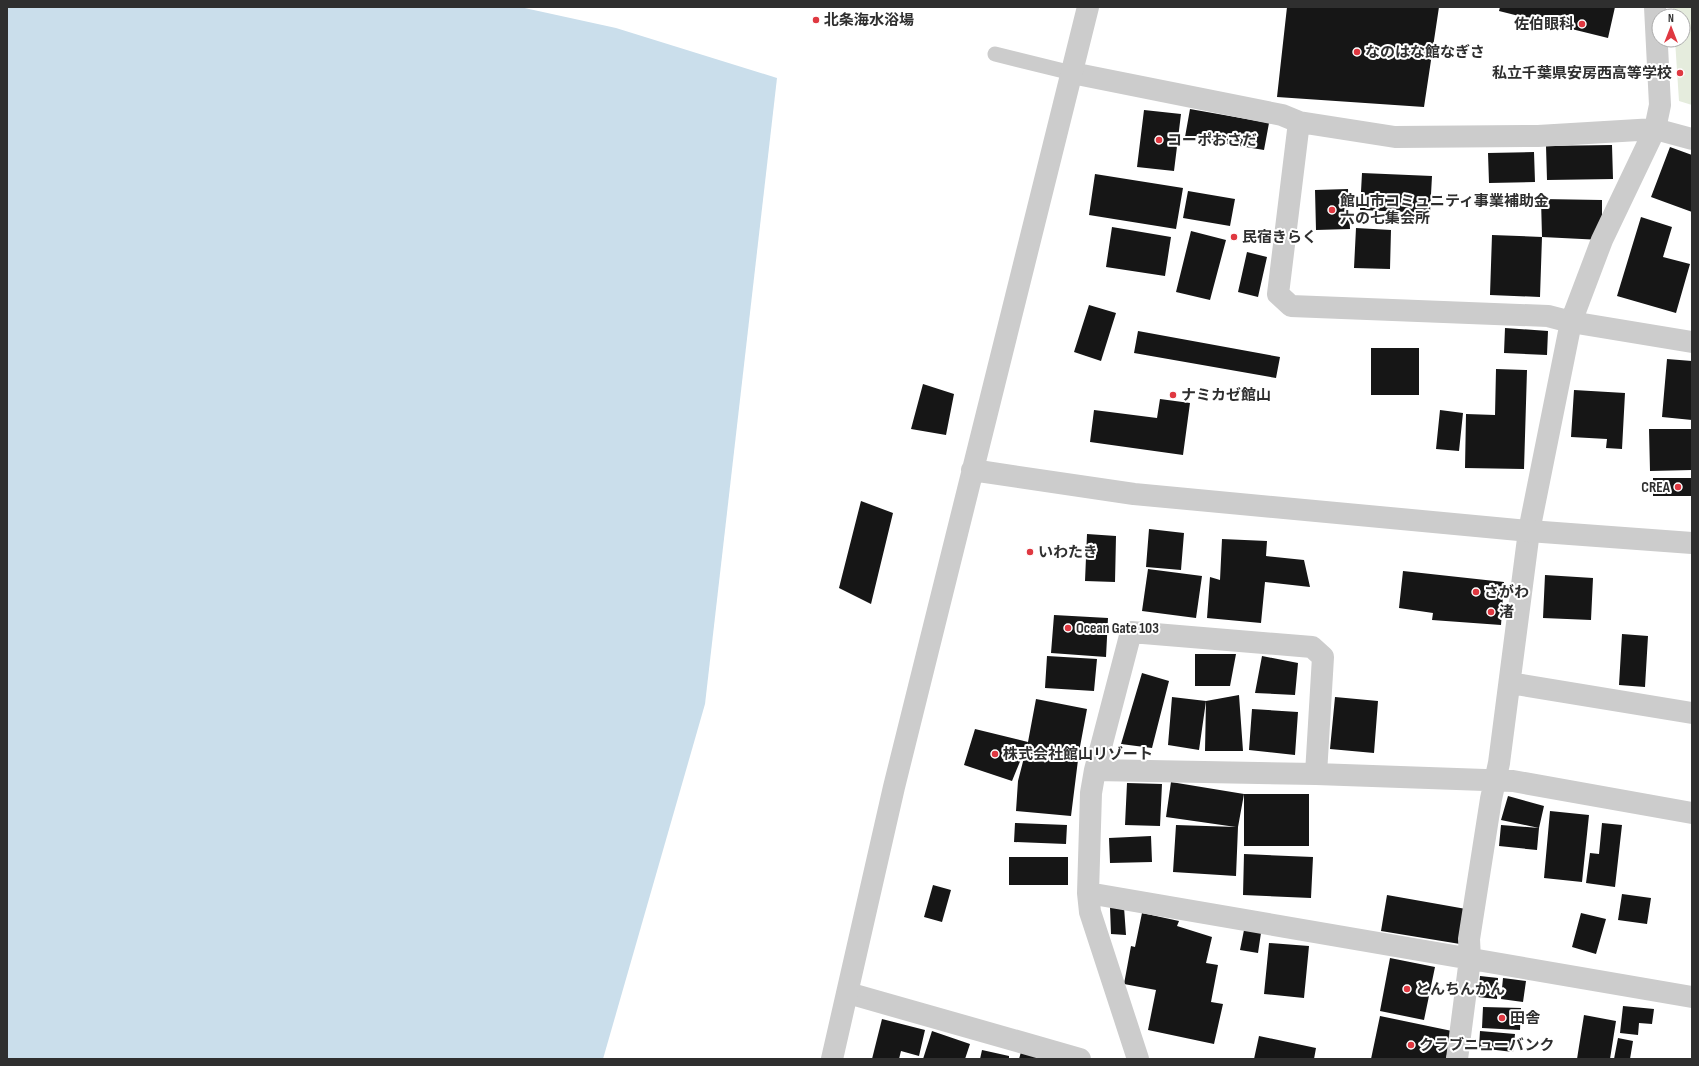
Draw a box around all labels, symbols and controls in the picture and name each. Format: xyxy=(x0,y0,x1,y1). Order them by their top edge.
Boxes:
north arrow xyxy=(1651,8,1691,48)
place label: 北条海水浴場 xyxy=(824,11,914,30)
text: N xyxy=(1668,12,1674,25)
marker: 北条海水浴場 xyxy=(811,15,821,25)
place label: 佐伯眼科 xyxy=(1514,15,1574,34)
marker: 佐伯眼科 xyxy=(1577,19,1587,29)
place label: なのはな館なぎさ xyxy=(1365,43,1485,62)
marker: なのはな館なぎさ xyxy=(1352,47,1362,57)
place label: 私立千葉県安房西高等学校 xyxy=(1492,64,1672,83)
marker: 私立千葉県安房西高等学校 xyxy=(1675,68,1685,78)
place label: コーポおさだ xyxy=(1167,131,1257,150)
marker: コーポおさだ xyxy=(1154,135,1164,145)
place label: 館山市コミュニティ事業補助金 六の七集会所 xyxy=(1340,192,1549,228)
marker: 館山市コミュニティ事業補助金 六の七集会所 xyxy=(1327,205,1337,215)
place label: 民宿きらく xyxy=(1242,228,1317,247)
marker: 民宿きらく xyxy=(1229,232,1239,242)
place label: ナミカゼ館山 xyxy=(1181,386,1271,405)
marker: ナミカゼ館山 xyxy=(1168,390,1178,400)
place label: CREA xyxy=(1641,478,1671,497)
marker: CREA xyxy=(1673,482,1683,492)
place label: いわたき xyxy=(1038,543,1098,562)
marker: いわたき xyxy=(1025,547,1035,557)
place label: さがわ xyxy=(1484,583,1529,602)
marker: さがわ xyxy=(1471,587,1481,597)
place label: 渚 xyxy=(1499,603,1514,622)
marker: 渚 xyxy=(1486,607,1496,617)
place label: Ocean Gate 103 xyxy=(1076,619,1159,638)
marker: Ocean Gate 103 xyxy=(1063,623,1073,633)
place label: 株式会社館山リゾート xyxy=(1003,745,1153,764)
marker: 株式会社館山リゾート xyxy=(990,749,1000,759)
place label: とんちんかん xyxy=(1415,980,1505,999)
marker: とんちんかん xyxy=(1402,984,1412,994)
place label: 田舎 xyxy=(1510,1009,1541,1028)
marker: 田舎 xyxy=(1497,1013,1507,1023)
place label: クラブニューバンク xyxy=(1419,1036,1555,1055)
marker: クラブニューバンク xyxy=(1406,1040,1416,1050)

